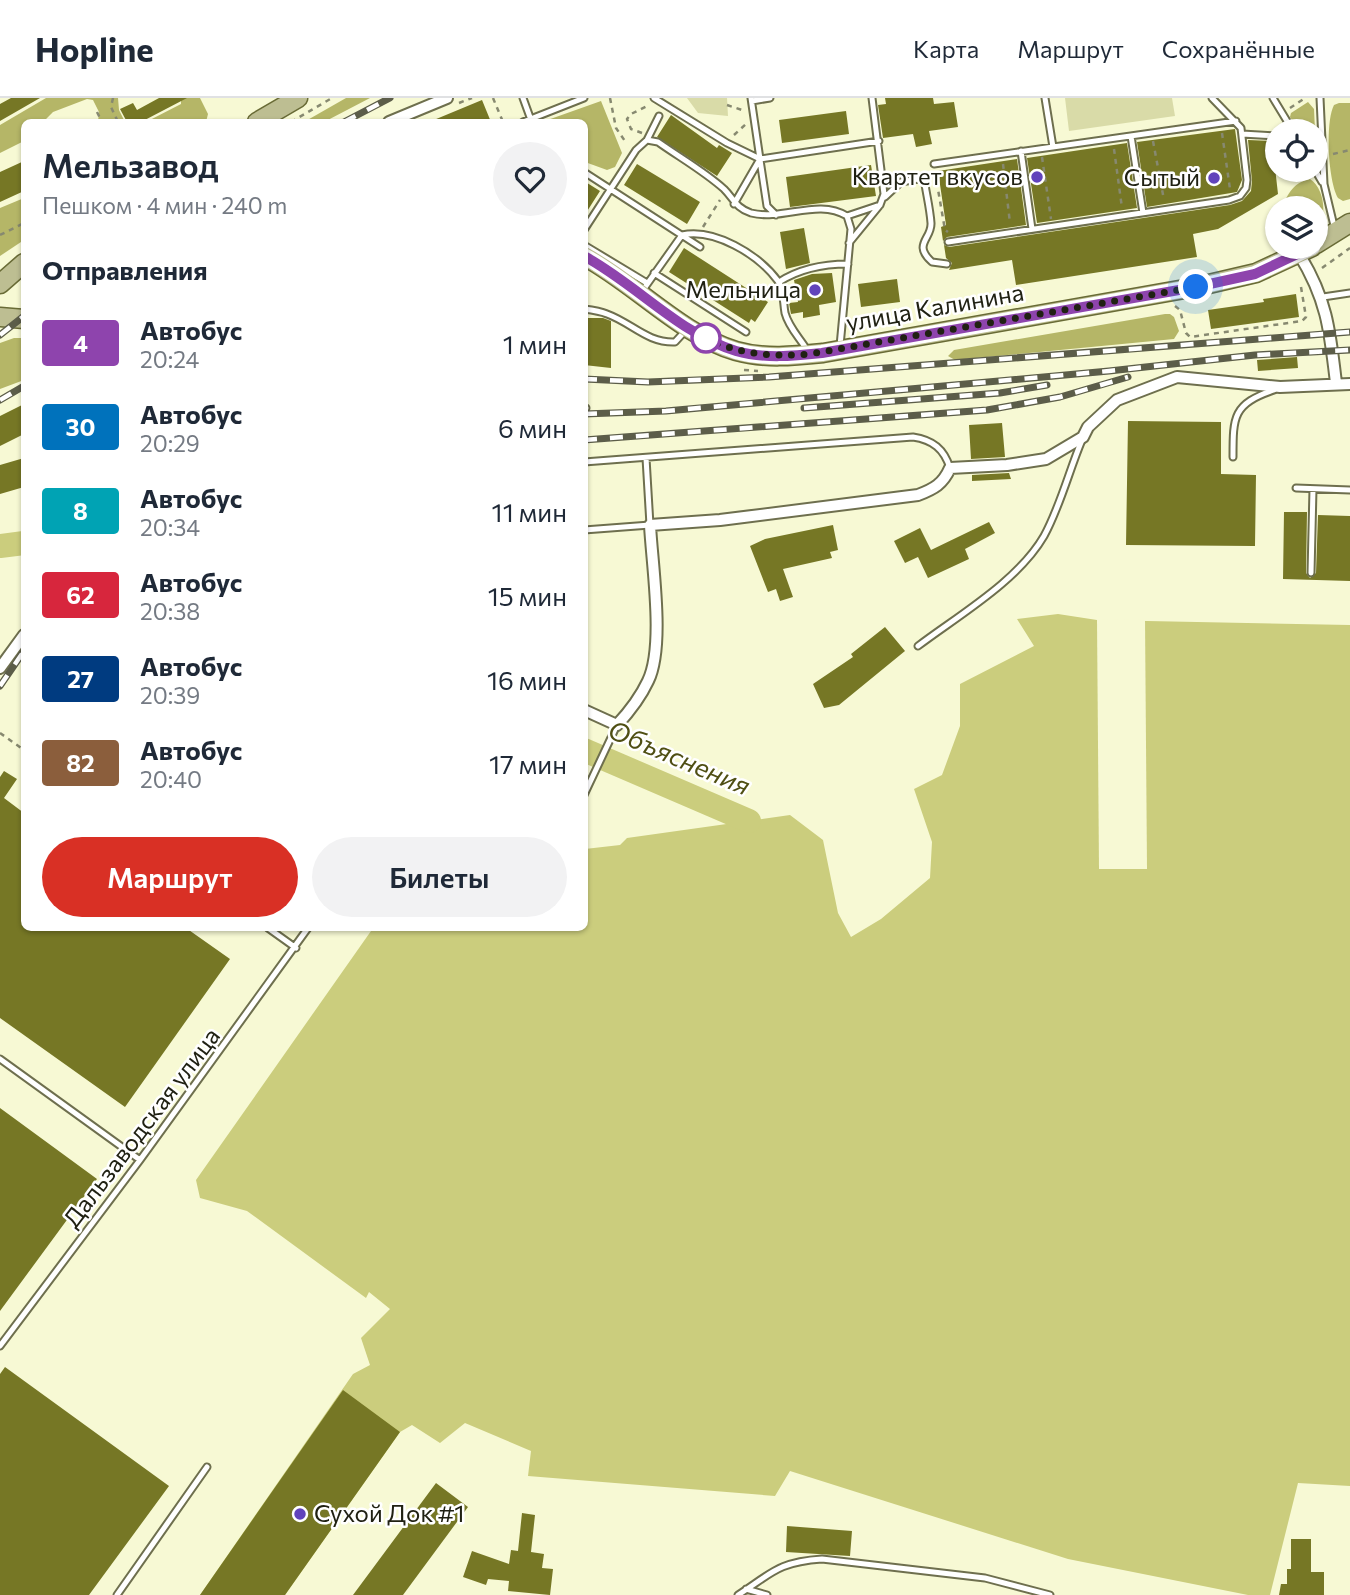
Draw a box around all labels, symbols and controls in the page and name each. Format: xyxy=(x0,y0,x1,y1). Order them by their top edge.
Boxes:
text: Hopline xyxy=(35,28,154,69)
text: Карта xyxy=(913,34,979,63)
text: Маршрут xyxy=(1017,34,1124,63)
text: Сохранённые xyxy=(1162,34,1315,63)
map controls xyxy=(1265,119,1328,259)
button: locate xyxy=(1265,119,1328,182)
button: heart xyxy=(493,142,567,216)
text: Мельзавод xyxy=(42,144,219,185)
place label: Квартет вкусов xyxy=(852,161,1023,190)
place label: Сытый xyxy=(1124,162,1200,191)
marker: Квартет вкусов xyxy=(1029,169,1045,185)
marker: Сытый xyxy=(1206,170,1222,186)
text: Пешком · 4 мин · 240 m xyxy=(42,191,287,219)
button: layers xyxy=(1265,196,1328,259)
text: Отправления xyxy=(42,254,208,285)
your location xyxy=(1178,269,1213,304)
place label: Мельница xyxy=(685,274,801,303)
street label: улица Калинина xyxy=(844,277,1026,336)
marker: Мельница xyxy=(807,282,823,298)
text: Автобус xyxy=(140,314,242,345)
unlabelled marker xyxy=(691,323,721,353)
text: 4 xyxy=(73,328,88,357)
text: 1 мин xyxy=(503,328,567,359)
text: 20:24 xyxy=(140,345,199,373)
text: Автобус xyxy=(140,398,242,429)
text: 30 xyxy=(66,412,95,441)
text: 6 мин xyxy=(498,412,567,443)
text: 20:29 xyxy=(140,429,200,457)
text: Автобус xyxy=(140,482,242,513)
text: 8 xyxy=(73,496,88,525)
text: 11 мин xyxy=(492,496,567,527)
text: 20:34 xyxy=(140,513,200,541)
text: Автобус xyxy=(140,566,242,597)
text: 62 xyxy=(66,580,95,609)
text: 15 мин xyxy=(488,580,567,611)
text: 20:38 xyxy=(140,597,200,625)
text: Автобус xyxy=(140,650,242,681)
text: 27 xyxy=(67,664,94,693)
text: 16 мин xyxy=(487,664,567,695)
text: 20:39 xyxy=(140,681,200,709)
water label: Объяснения xyxy=(604,713,755,800)
text: Автобус xyxy=(140,734,242,765)
text: 82 xyxy=(66,748,95,777)
text: 17 мин xyxy=(489,748,567,779)
text: 20:40 xyxy=(140,765,202,793)
button: Маршрут xyxy=(42,837,298,917)
button: Билеты xyxy=(312,837,567,917)
street label: Дальзаводская улица xyxy=(56,1022,225,1233)
place label: Сухой Док #1 xyxy=(314,1498,465,1527)
marker: Сухой Док #1 xyxy=(292,1506,308,1522)

